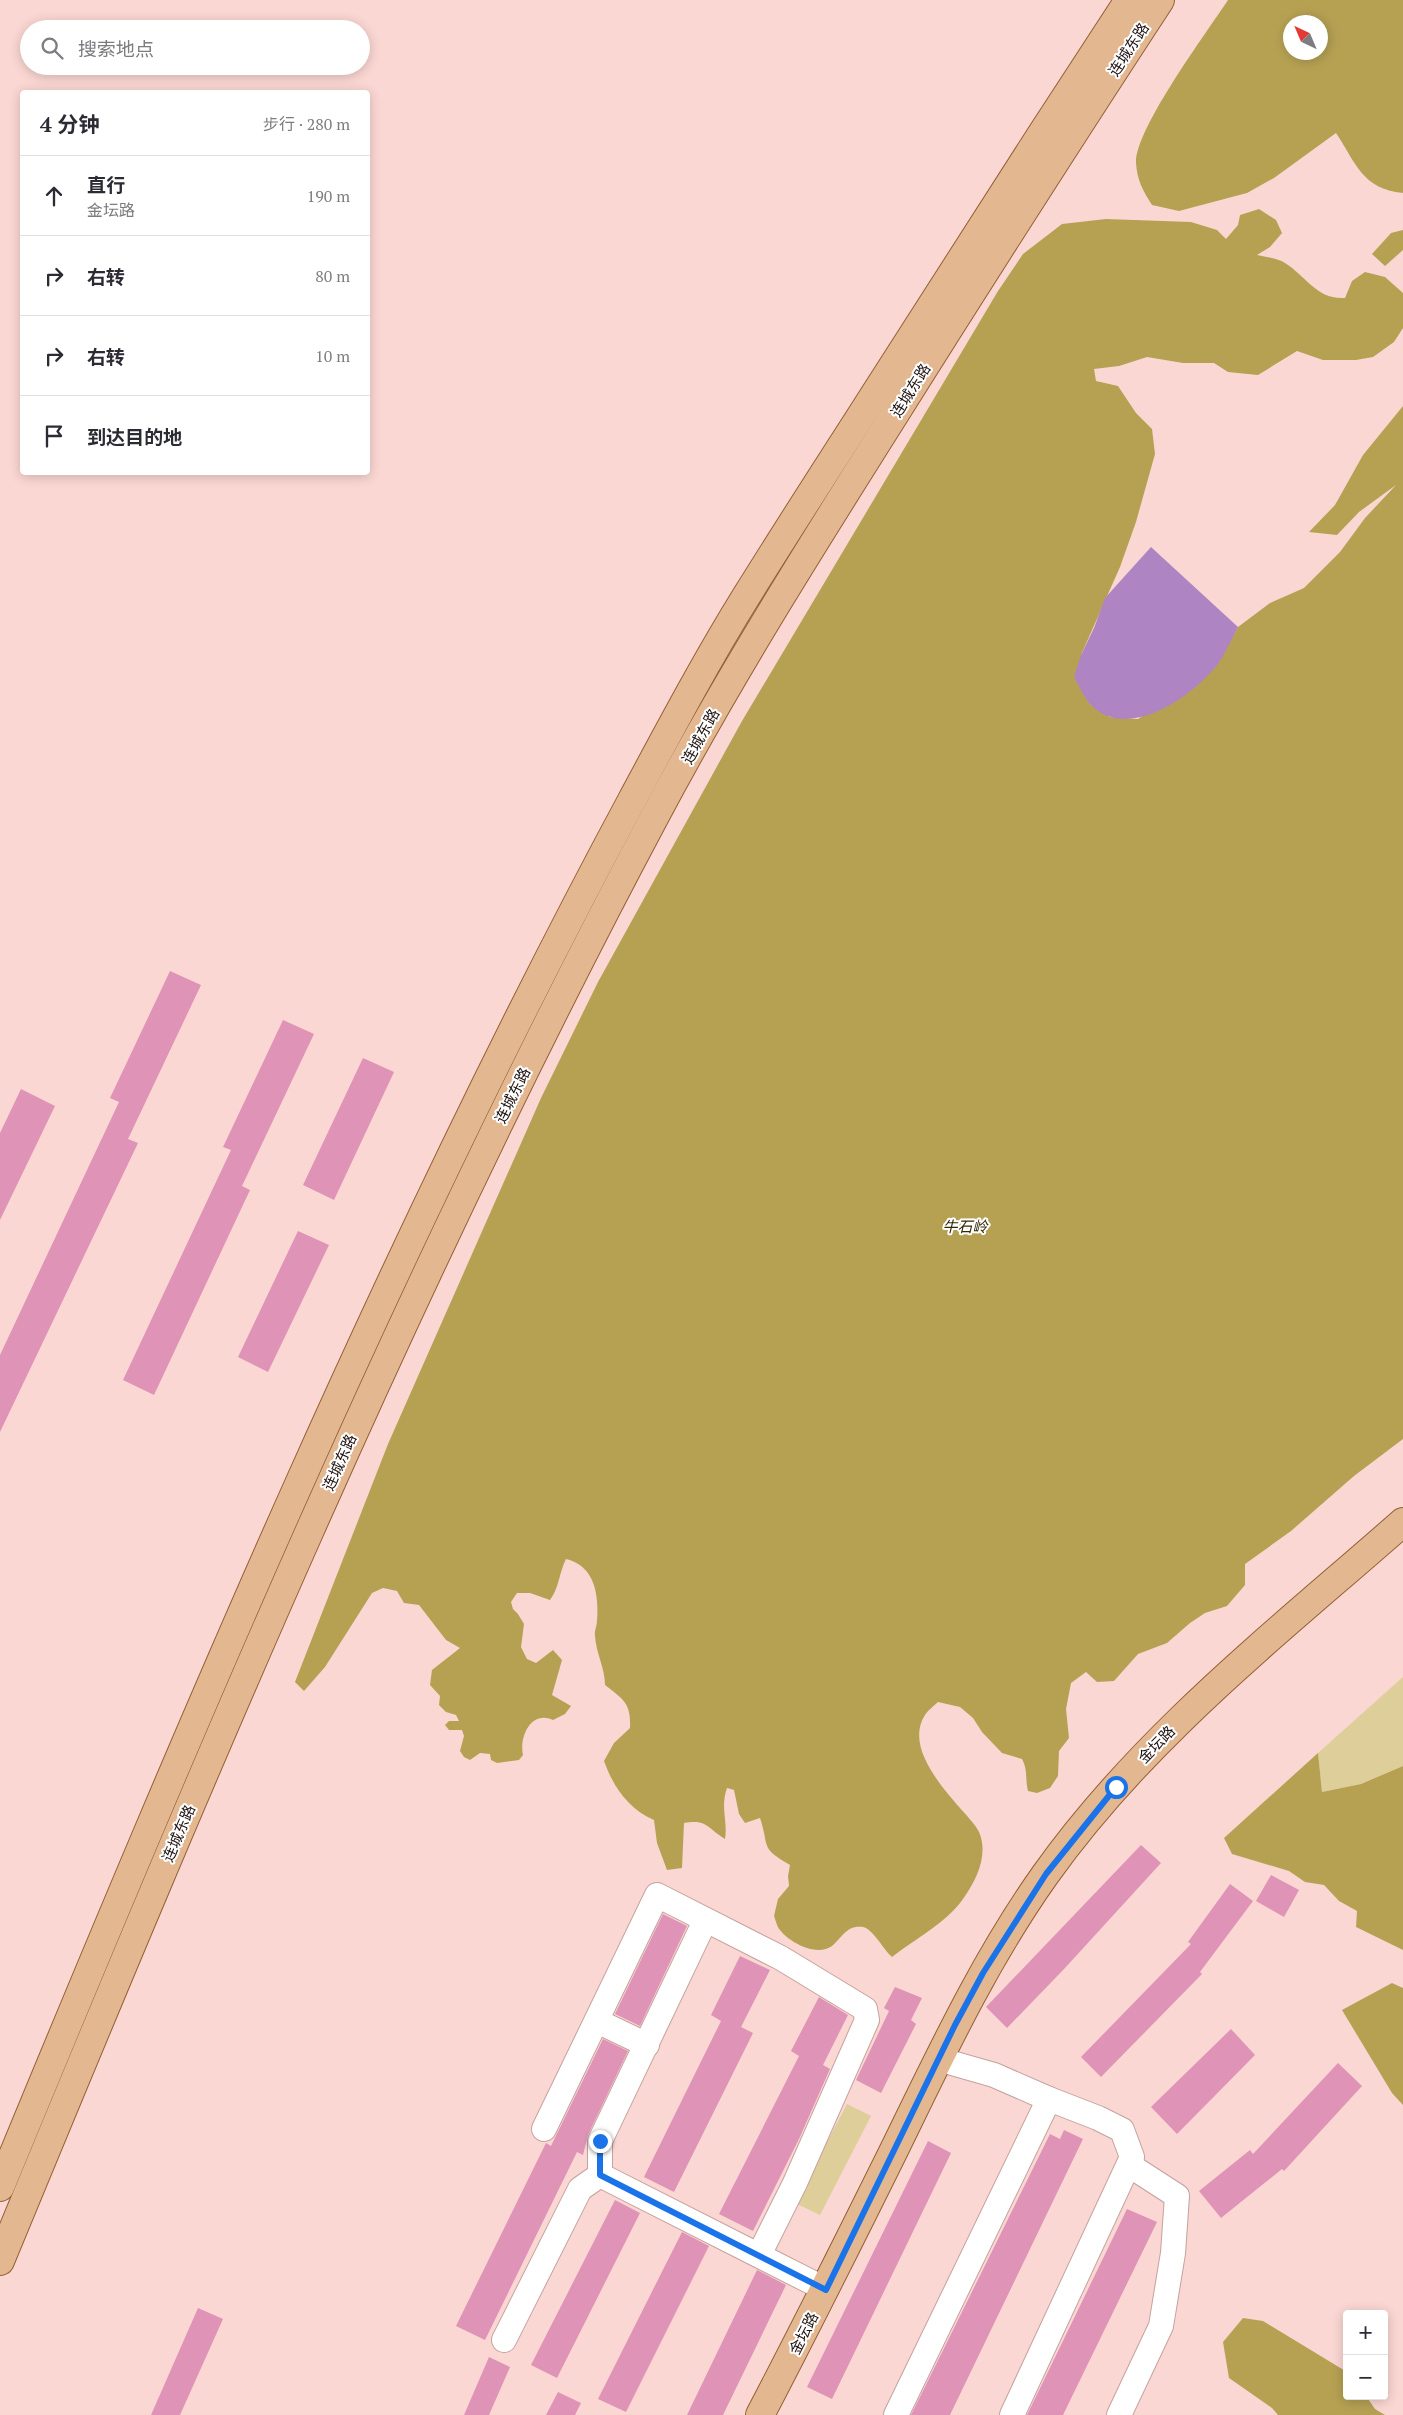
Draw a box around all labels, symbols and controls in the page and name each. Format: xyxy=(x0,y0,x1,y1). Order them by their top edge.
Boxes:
north arrow xyxy=(1283,15,1328,60)
street label: 连城东路 xyxy=(1103,18,1153,80)
search box xyxy=(20,20,370,75)
icon: search xyxy=(38,34,66,62)
text: 搜索地点 xyxy=(78,36,154,61)
text: 4 分钟 xyxy=(40,110,100,138)
text: 步行 · 280 m xyxy=(263,113,350,135)
text: 直行 xyxy=(87,172,125,197)
icon: ahead xyxy=(40,182,68,210)
text: 190 m xyxy=(307,185,350,207)
text: 金坛路 xyxy=(87,199,135,221)
icon: right xyxy=(40,262,68,290)
text: 右转 xyxy=(87,264,125,289)
text: 80 m xyxy=(315,265,350,287)
icon: right xyxy=(40,342,68,370)
text: 右转 xyxy=(87,344,125,369)
text: 10 m xyxy=(315,345,350,367)
street label: 连城东路 xyxy=(886,359,934,421)
icon: arrive xyxy=(40,422,68,450)
text: 到达目的地 xyxy=(87,424,182,449)
street label: 连城东路 xyxy=(677,705,723,767)
street label: 连城东路 xyxy=(490,1064,534,1126)
park label: 牛石岭 xyxy=(942,1216,989,1236)
street label: 连城东路 xyxy=(318,1431,360,1493)
street label: 金坛路 xyxy=(1133,1721,1179,1767)
route start xyxy=(1105,1776,1128,1799)
street label: 连城东路 xyxy=(157,1801,199,1865)
route end xyxy=(589,2130,612,2153)
street label: 金坛路 xyxy=(784,2308,822,2358)
map controls xyxy=(1343,2310,1388,2400)
button: + xyxy=(1343,2310,1388,2355)
button: − xyxy=(1343,2355,1388,2400)

